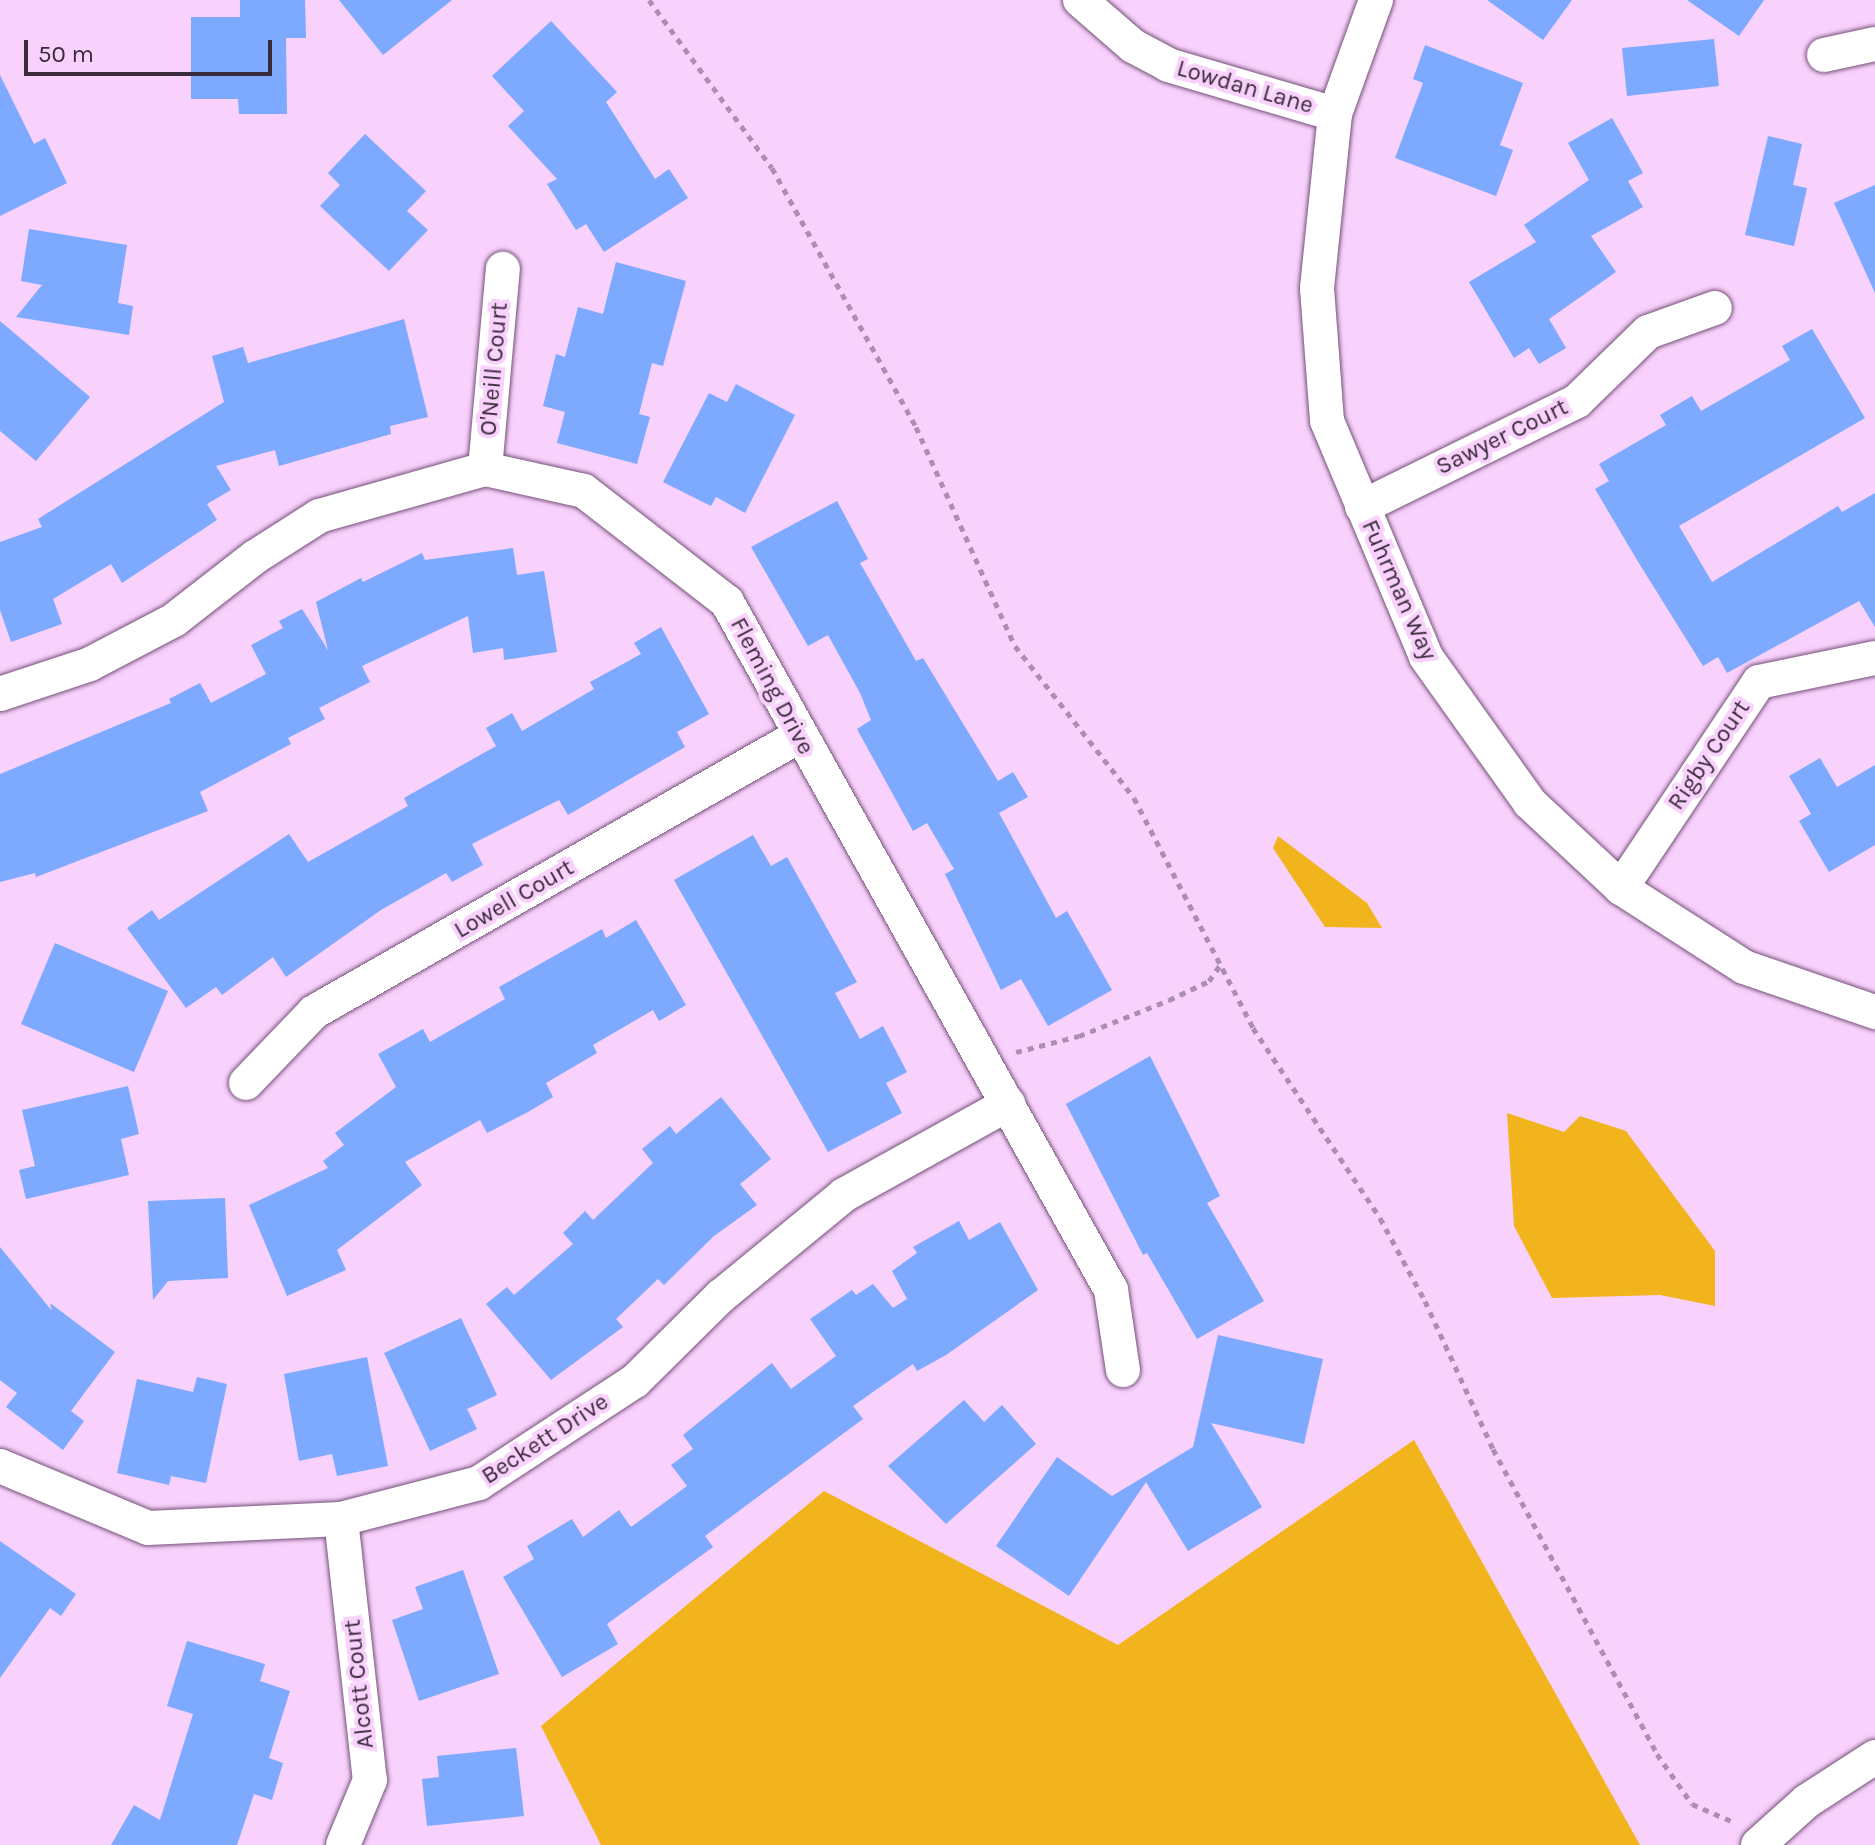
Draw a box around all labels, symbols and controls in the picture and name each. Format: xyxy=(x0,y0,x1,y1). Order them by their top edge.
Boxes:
scale bar xyxy=(28,24,276,74)
text: 50 m xyxy=(38,40,94,68)
street label: Lowdan Lane xyxy=(1173,54,1317,120)
street label: O'Neill Court xyxy=(474,301,514,437)
street label: Sawyer Court xyxy=(1431,393,1573,481)
street label: Fuhrman Way xyxy=(1355,515,1443,665)
street label: Fleming Drive xyxy=(724,613,820,759)
street label: Rigby Court xyxy=(1662,694,1756,816)
street label: Lowell Court xyxy=(449,853,579,945)
street label: Beckett Drive xyxy=(476,1387,614,1491)
street label: Alcott Court xyxy=(338,1618,380,1750)

